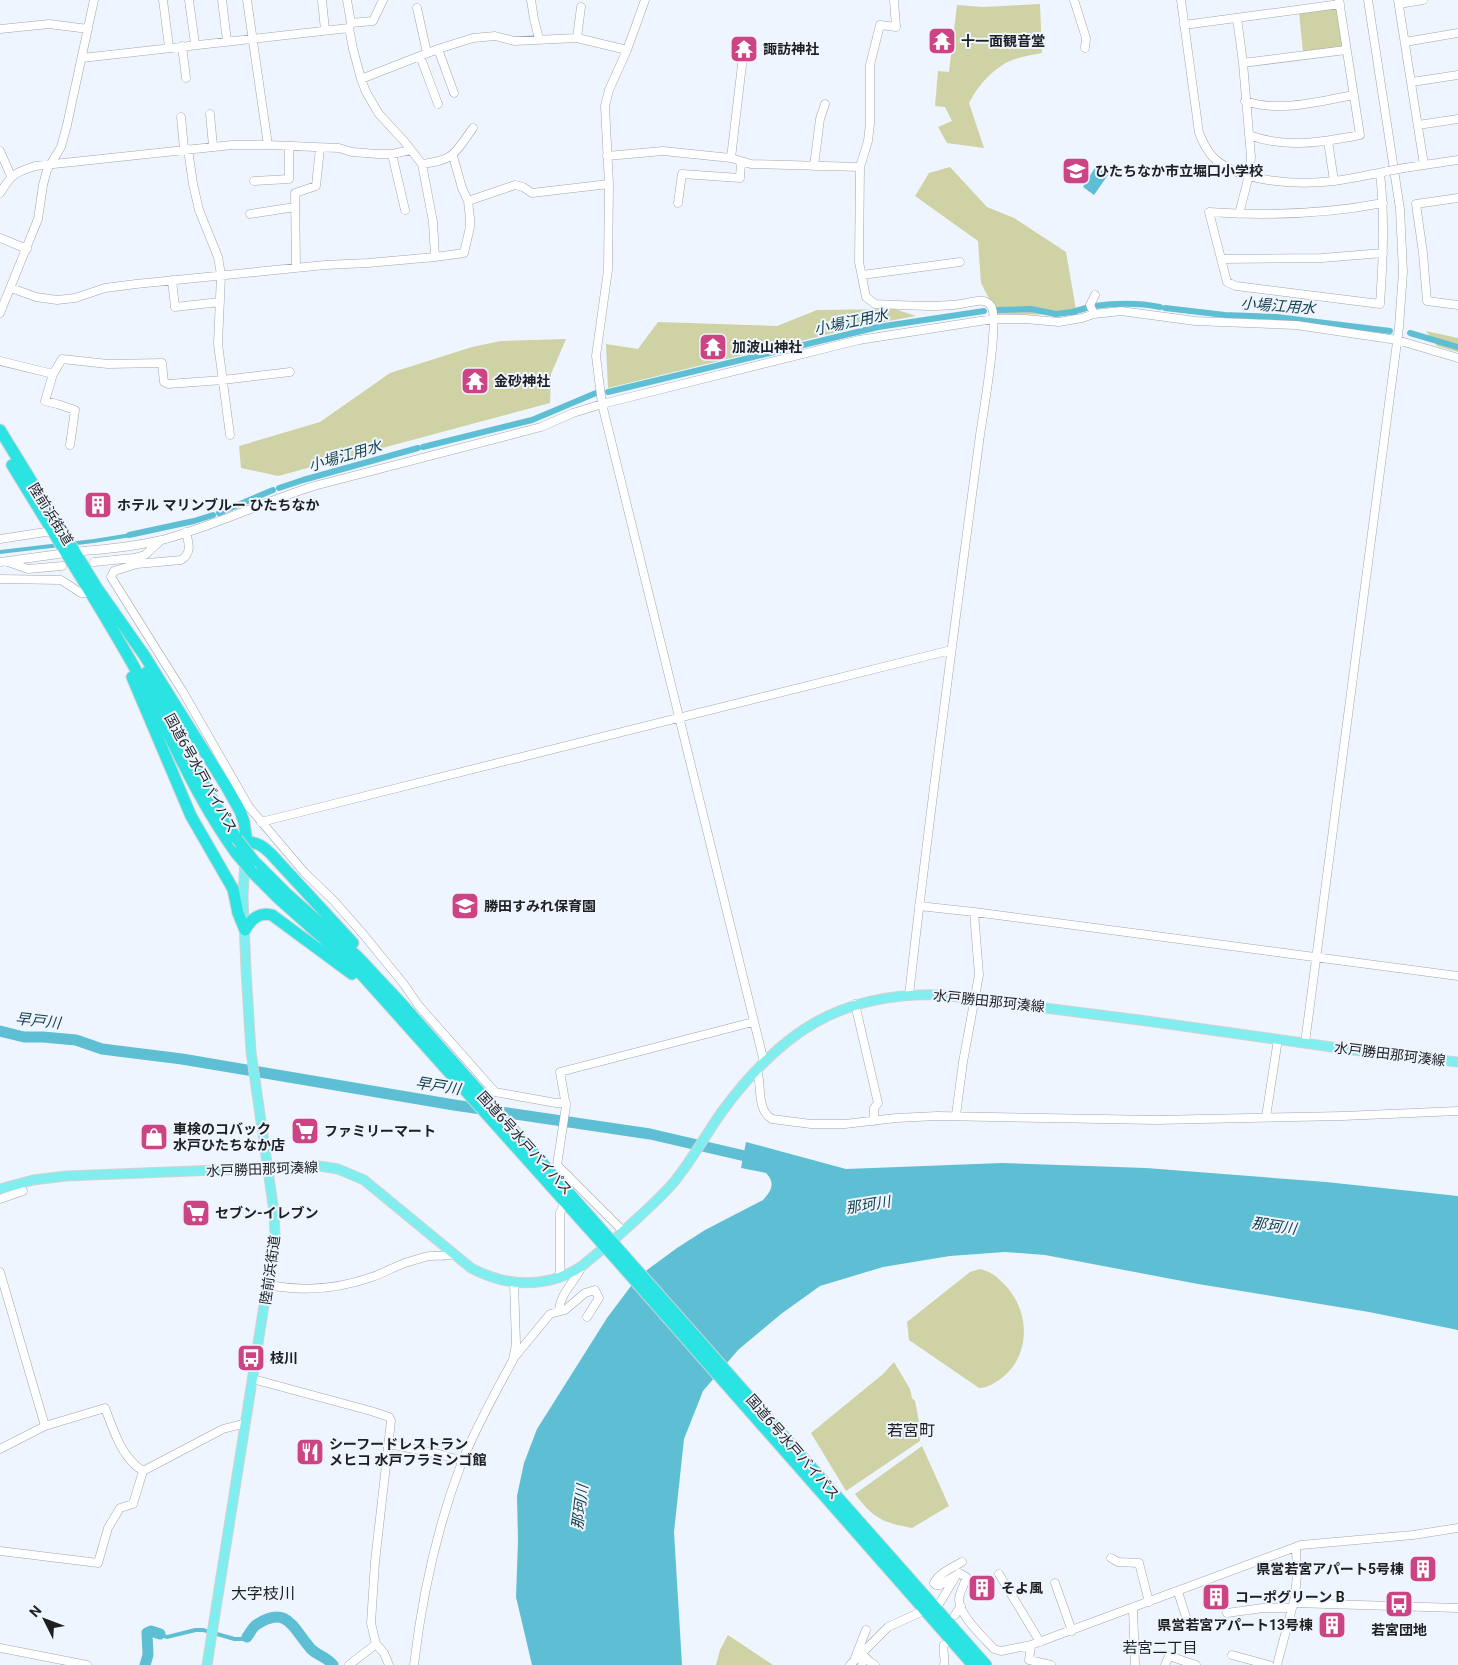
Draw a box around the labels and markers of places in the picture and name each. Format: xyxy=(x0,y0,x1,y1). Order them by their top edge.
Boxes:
temple icon: 十一面観音堂 xyxy=(927,26,957,56)
place label: 十一面観音堂 xyxy=(961,33,1045,49)
temple icon: 諏訪神社 xyxy=(729,34,759,64)
place label: 諏訪神社 xyxy=(763,41,819,57)
school or university icon: ひたちなか市立堀口小学校 xyxy=(1061,156,1091,186)
place label: ひたちなか市立堀口小学校 xyxy=(1095,163,1263,179)
temple icon: 加波山神社 xyxy=(698,332,728,362)
place label: 加波山神社 xyxy=(732,339,802,355)
temple icon: 金砂神社 xyxy=(460,366,490,396)
place label: 金砂神社 xyxy=(494,373,550,389)
building icon: ホテル マリンブルー ひたちなか xyxy=(83,490,113,520)
place label: ホテル マリンブルー ひたちなか xyxy=(117,497,320,513)
school or university icon: 勝田すみれ保育園 xyxy=(450,891,480,921)
place label: 勝田すみれ保育園 xyxy=(484,898,596,914)
supermarket icon: ファミリーマート xyxy=(290,1116,320,1146)
place label: 車検のコバック 水戸ひたちなか店 xyxy=(173,1121,285,1153)
shop icon: 車検のコバック 水戸ひたちなか店 xyxy=(139,1122,169,1152)
place label: ファミリーマート xyxy=(324,1123,436,1139)
supermarket icon: セブン-イレブン xyxy=(181,1198,211,1228)
place label: セブン-イレブン xyxy=(215,1205,319,1221)
bus stop icon: 枝川 xyxy=(236,1343,266,1373)
place label: 枝川 xyxy=(270,1350,298,1366)
place label: シーフードレストラン メヒコ 水戸フラミンゴ館 xyxy=(329,1436,486,1468)
restaurant icon: シーフードレストラン メヒコ 水戸フラミンゴ館 xyxy=(295,1437,325,1467)
building icon: 県営若宮アパート5号棟 xyxy=(1408,1554,1438,1584)
place label: 県営若宮アパート5号棟 xyxy=(1256,1561,1404,1577)
building icon: そよ風 xyxy=(967,1573,997,1603)
place label: そよ風 xyxy=(1001,1580,1043,1596)
building icon: コーポグリーン B xyxy=(1201,1582,1231,1612)
place label: コーポグリーン B xyxy=(1235,1589,1345,1605)
bus stop icon: 若宮団地 xyxy=(1384,1589,1414,1619)
building icon: 県営若宮アパート13号棟 xyxy=(1317,1610,1347,1640)
place label: 県営若宮アパート13号棟 xyxy=(1157,1617,1313,1633)
place label: 若宮団地 xyxy=(1371,1622,1427,1638)

